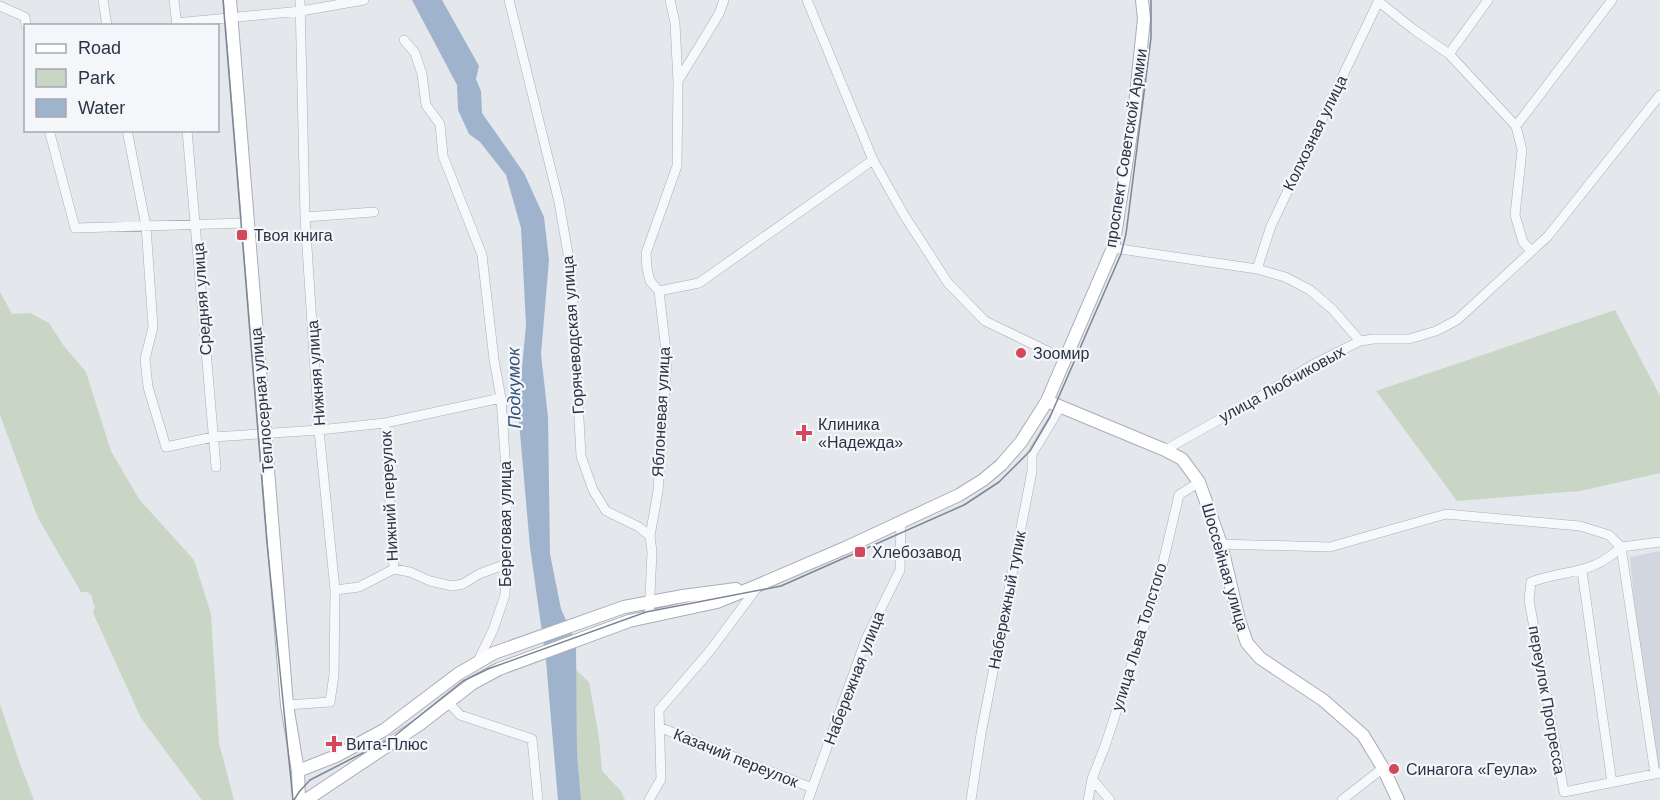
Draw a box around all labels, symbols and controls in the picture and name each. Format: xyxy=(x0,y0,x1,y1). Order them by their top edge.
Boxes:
legend xyxy=(24,24,219,132)
text: Road xyxy=(78,38,121,58)
street label: проспект Советской Армии xyxy=(1102,47,1150,249)
text: Park xyxy=(78,68,116,88)
street label: Колхозная улица xyxy=(1280,73,1350,193)
text: Water xyxy=(78,98,125,118)
place label: Твоя книга xyxy=(254,227,333,244)
marker: Твоя книга xyxy=(235,228,249,242)
street label: Средняя улица xyxy=(190,242,214,356)
street label: Горячеводская улица xyxy=(559,255,587,415)
street label: Нижняя улица xyxy=(304,320,328,426)
street label: Теплосерная улица xyxy=(247,327,277,473)
street label: улица Любчиковых xyxy=(1216,342,1348,426)
place label: Зоомир xyxy=(1033,345,1089,362)
water label: Подкумок xyxy=(503,346,525,429)
street label: Яблоневая улица xyxy=(649,346,673,478)
marker: Зоомир xyxy=(1014,346,1028,360)
place label: Клиника «Надежда» xyxy=(818,416,903,451)
marker: Клиника «Надежда» xyxy=(795,424,813,442)
street label: Нижний переулок xyxy=(377,429,401,562)
street label: Береговая улица xyxy=(497,461,514,587)
street label: Шоссейная улица xyxy=(1199,501,1251,633)
street label: Набережный тупик xyxy=(985,528,1029,671)
place label: Хлебозавод xyxy=(872,544,962,561)
marker: Хлебозавод xyxy=(853,545,867,559)
street label: улица Льва Толстого xyxy=(1108,561,1170,713)
street label: Набережная улица xyxy=(821,609,887,747)
street label: переулок Прогресса xyxy=(1526,624,1568,776)
street label: Казачий переулок xyxy=(671,725,802,791)
place label: Вита-Плюс xyxy=(346,736,428,753)
marker: Вита-Плюс xyxy=(327,737,341,751)
place label: Синагога «Геула» xyxy=(1406,761,1538,778)
marker: Синагога «Геула» xyxy=(1387,762,1401,776)

